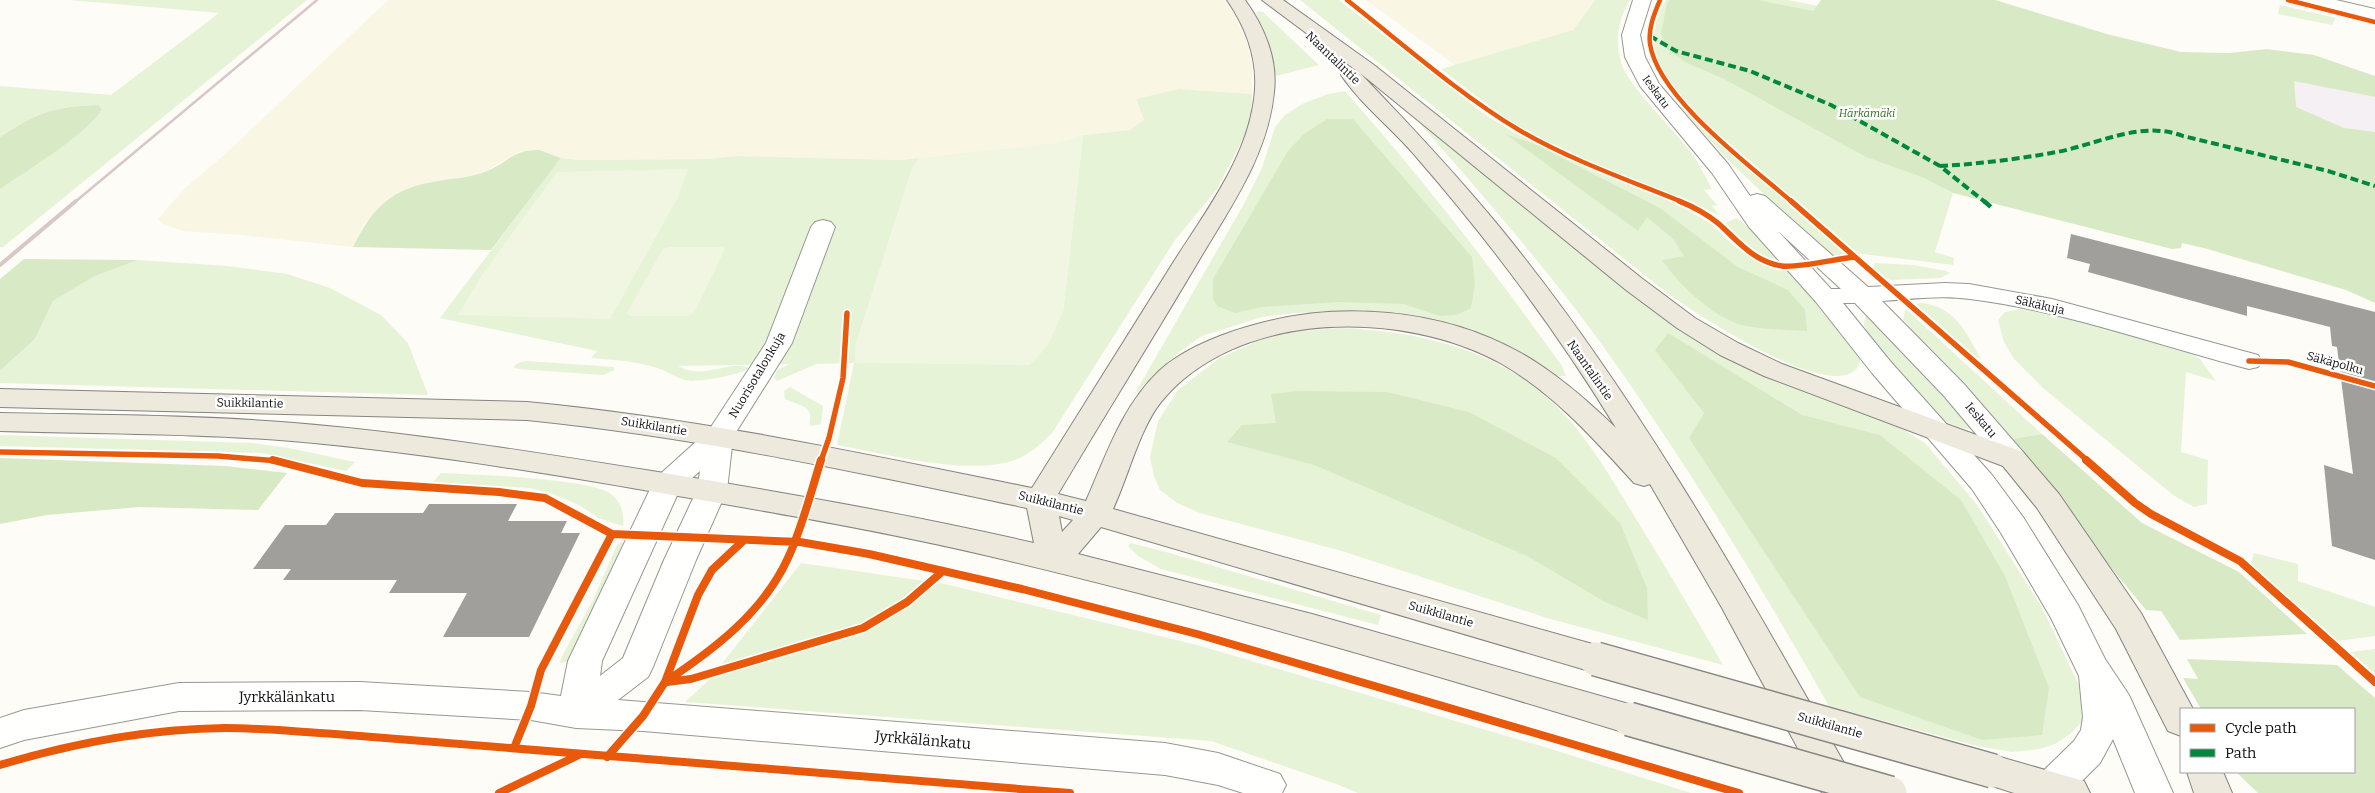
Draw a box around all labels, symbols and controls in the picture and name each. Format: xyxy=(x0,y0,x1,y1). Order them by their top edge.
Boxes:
street label: Naantalintie xyxy=(1303,29,1363,87)
street label: Ieskatu xyxy=(1640,73,1672,111)
park label: Härkämäki xyxy=(1839,107,1895,120)
street label: Säkäkuja xyxy=(2014,293,2067,318)
street label: Nuorisotalonkuja xyxy=(726,329,788,421)
street label: Naantalintie xyxy=(1564,337,1616,403)
street label: Säkäpolku xyxy=(2305,349,2365,377)
street label: Suikkilantie xyxy=(217,395,283,411)
street label: Ieskatu xyxy=(1962,400,2000,441)
street label: Suikkilantie xyxy=(620,414,688,438)
street label: Suikkilantie xyxy=(1017,488,1085,518)
street label: Suikkilantie xyxy=(1407,598,1475,630)
street label: Jyrkkälänkatu xyxy=(238,688,335,706)
legend xyxy=(2180,708,2355,773)
street label: Suikkilantie xyxy=(1796,709,1864,741)
text: Cycle path xyxy=(2225,719,2297,737)
street label: Jyrkkälänkatu xyxy=(873,727,972,753)
text: Path xyxy=(2225,744,2257,762)

